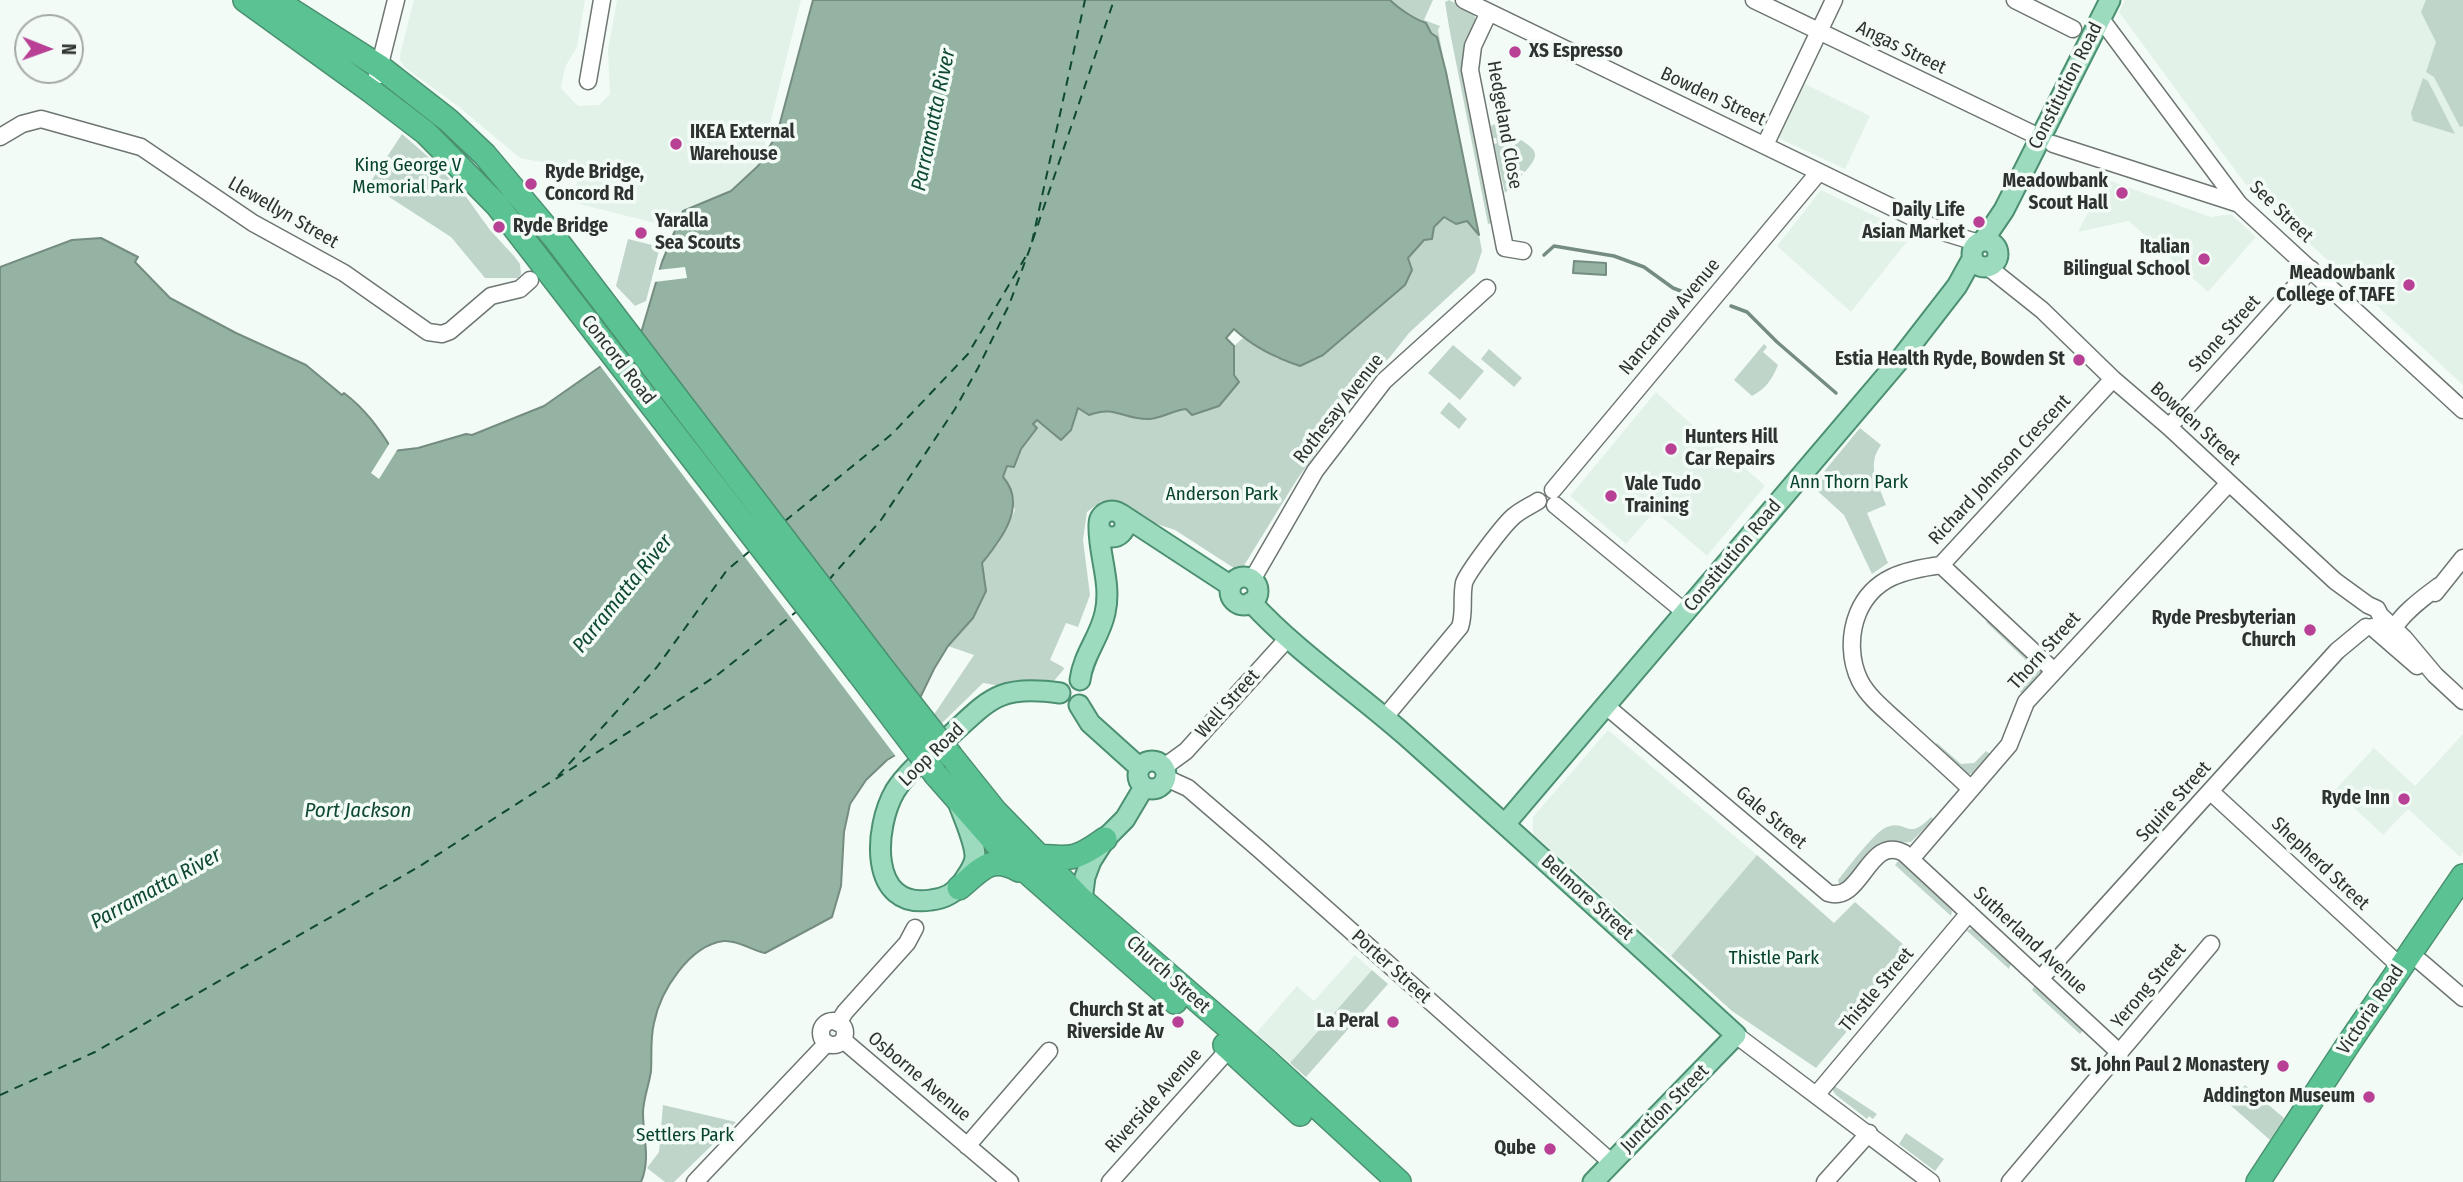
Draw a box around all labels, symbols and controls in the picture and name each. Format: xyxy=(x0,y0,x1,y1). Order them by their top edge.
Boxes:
north arrow xyxy=(14,14,84,84)
street label: Angas Street xyxy=(1852,16,1950,80)
street label: Constitution Road xyxy=(2024,19,2108,153)
place label: XS Espresso xyxy=(1529,41,1623,63)
text: N xyxy=(57,43,80,55)
marker: XS Espresso xyxy=(1507,44,1523,60)
water label: Parramatta River xyxy=(907,46,961,194)
street label: Hedgeland Close xyxy=(1481,59,1527,191)
street label: Bowden Street xyxy=(1657,63,1769,131)
place label: IKEA External Warehouse xyxy=(690,122,795,166)
marker: IKEA External Warehouse xyxy=(668,136,684,152)
park label: King George V Memorial Park xyxy=(352,155,464,199)
place label: Ryde Bridge, Concord Rd xyxy=(545,162,644,206)
place label: Meadowbank Scout Hall xyxy=(2003,171,2108,215)
street label: Llewellyn Street xyxy=(224,172,342,254)
marker: Ryde Bridge, Concord Rd xyxy=(523,176,539,192)
street label: See Street xyxy=(2245,176,2317,248)
marker: Meadowbank Scout Hall xyxy=(2114,185,2130,201)
place label: Daily Life Asian Market xyxy=(1862,200,1965,244)
place label: Yaralla Sea Scouts xyxy=(655,211,741,255)
marker: Daily Life Asian Market xyxy=(1971,214,1987,230)
place label: Ryde Bridge xyxy=(513,216,608,238)
marker: Ryde Bridge xyxy=(491,219,507,235)
marker: Yaralla Sea Scouts xyxy=(633,225,649,241)
place label: Italian Bilingual School xyxy=(2063,237,2190,281)
marker: Italian Bilingual School xyxy=(2196,251,2212,267)
street label: Nancarrow Avenue xyxy=(1615,254,1725,380)
place label: Meadowbank College of TAFE xyxy=(2276,263,2395,307)
marker: Meadowbank College of TAFE xyxy=(2401,277,2417,293)
street label: Stone Street xyxy=(2184,291,2266,377)
street label: Concord Road xyxy=(576,311,660,409)
place label: Estia Health Ryde, Bowden St xyxy=(1835,349,2065,371)
street label: Rothesay Avenue xyxy=(1289,350,1389,468)
marker: Estia Health Ryde, Bowden St xyxy=(2071,352,2087,368)
street label: Bowden Street xyxy=(2145,378,2245,470)
street label: Richard Johnson Crescent xyxy=(1924,390,2076,550)
place label: Hunters Hill Car Repairs xyxy=(1685,427,1778,471)
marker: Hunters Hill Car Repairs xyxy=(1663,441,1679,457)
park label: Ann Thorn Park xyxy=(1790,472,1908,494)
place label: Vale Tudo Training xyxy=(1625,474,1701,518)
park label: Anderson Park xyxy=(1166,484,1278,506)
marker: Vale Tudo Training xyxy=(1603,488,1619,504)
street label: Constitution Road xyxy=(1679,495,1787,617)
water label: Parramatta River xyxy=(568,530,678,658)
street label: Thorn Street xyxy=(2004,607,2086,695)
place label: Ryde Presbyterian Church xyxy=(2152,608,2296,652)
marker: Ryde Presbyterian Church xyxy=(2302,622,2318,638)
street label: Well Street xyxy=(1191,665,1265,743)
street label: Loop Road xyxy=(895,718,969,792)
street label: Squire Street xyxy=(2132,757,2216,847)
street label: Gale Street xyxy=(1731,782,1811,854)
place label: Ryde Inn xyxy=(2321,788,2390,810)
marker: Ryde Inn xyxy=(2396,791,2412,807)
water label: Port Jackson xyxy=(305,798,411,824)
street label: Shepherd Street xyxy=(2266,813,2374,915)
water label: Parramatta River xyxy=(86,843,226,935)
street label: Belmore Street xyxy=(1536,851,1638,945)
street label: Sutherland Avenue xyxy=(1968,882,2092,1000)
street label: Porter Street xyxy=(1347,925,1435,1009)
street label: Church Street xyxy=(1121,931,1215,1019)
street label: Yerong Street xyxy=(2107,939,2191,1033)
street label: Thistle Street xyxy=(1835,943,1919,1037)
park label: Thistle Park xyxy=(1729,948,1819,970)
street label: Victoria Road xyxy=(2333,961,2409,1059)
place label: Church St at Riverside Av xyxy=(1067,1000,1164,1044)
place label: La Peral xyxy=(1317,1011,1379,1033)
marker: Church St at Riverside Av xyxy=(1170,1014,1186,1030)
marker: La Peral xyxy=(1385,1014,1401,1030)
street label: Osborne Avenue xyxy=(863,1027,975,1127)
street label: Riverside Avenue xyxy=(1101,1044,1207,1158)
place label: St. John Paul 2 Monastery xyxy=(2070,1055,2269,1077)
marker: St. John Paul 2 Monastery xyxy=(2275,1058,2291,1074)
street label: Junction Street xyxy=(1616,1060,1714,1158)
place label: Addington Museum xyxy=(2203,1086,2355,1108)
marker: Addington Museum xyxy=(2361,1089,2377,1105)
park label: Settlers Park xyxy=(636,1125,734,1147)
place label: Qube xyxy=(1494,1138,1536,1160)
marker: Qube xyxy=(1542,1141,1558,1157)

